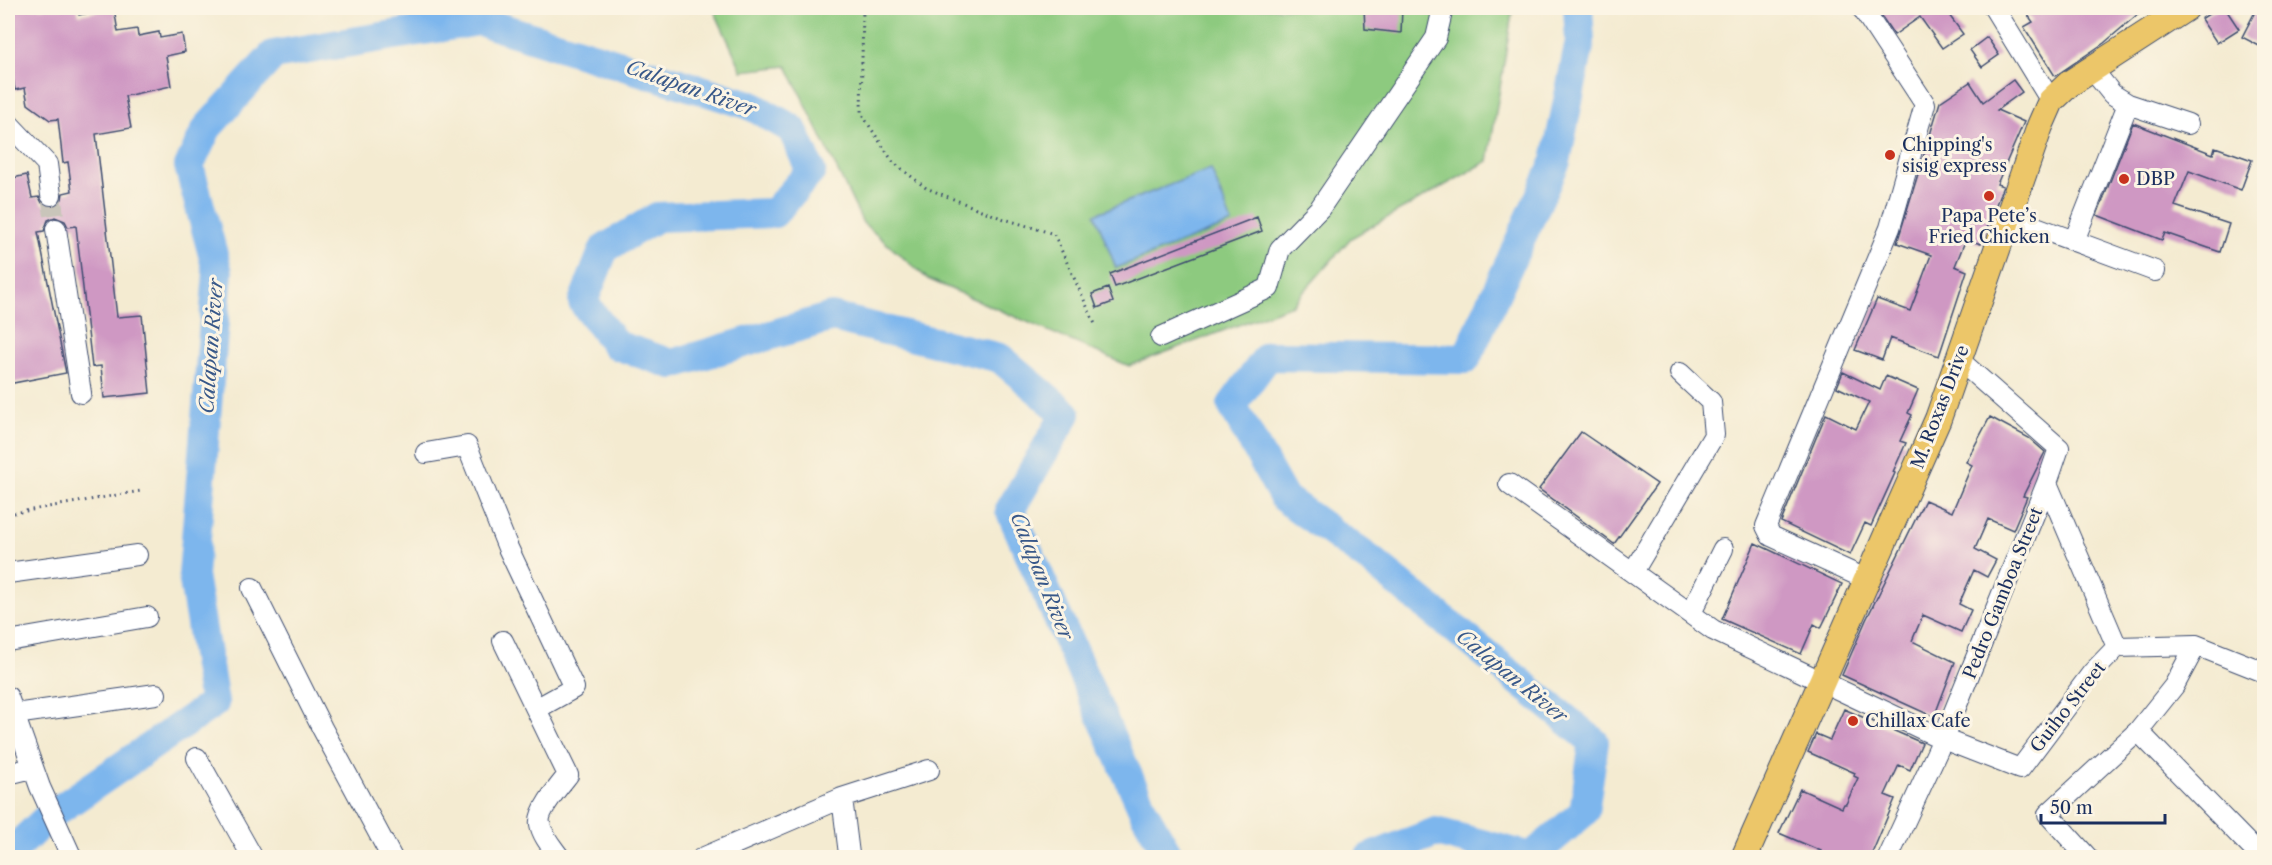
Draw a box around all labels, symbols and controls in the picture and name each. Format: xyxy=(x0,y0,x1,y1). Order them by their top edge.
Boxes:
water label: Calapan River xyxy=(623,55,761,122)
place label: Chipping's sisig express xyxy=(1902,134,2007,177)
marker: Chipping's sisig express xyxy=(1883,148,1897,162)
place label: DBP xyxy=(2136,168,2175,190)
marker: DBP xyxy=(2117,172,2131,186)
marker: Papa Pete’s Fried Chicken xyxy=(1982,189,1996,203)
place label: Papa Pete’s Fried Chicken xyxy=(1928,205,2050,248)
water label: Calapan River xyxy=(194,276,228,414)
street label: M. Roxas Drive xyxy=(1906,342,1974,472)
street label: Pedro Gamboa Street xyxy=(1958,503,2048,682)
water label: Calapan River xyxy=(1005,509,1079,645)
water label: Calapan River xyxy=(1452,624,1573,729)
street label: Guiho Street xyxy=(2026,657,2111,757)
place label: Chillax Cafe xyxy=(1865,710,1971,732)
marker: Chillax Cafe xyxy=(1846,714,1860,728)
scale bar xyxy=(2041,787,2166,825)
text: 50 m xyxy=(2050,797,2093,819)

